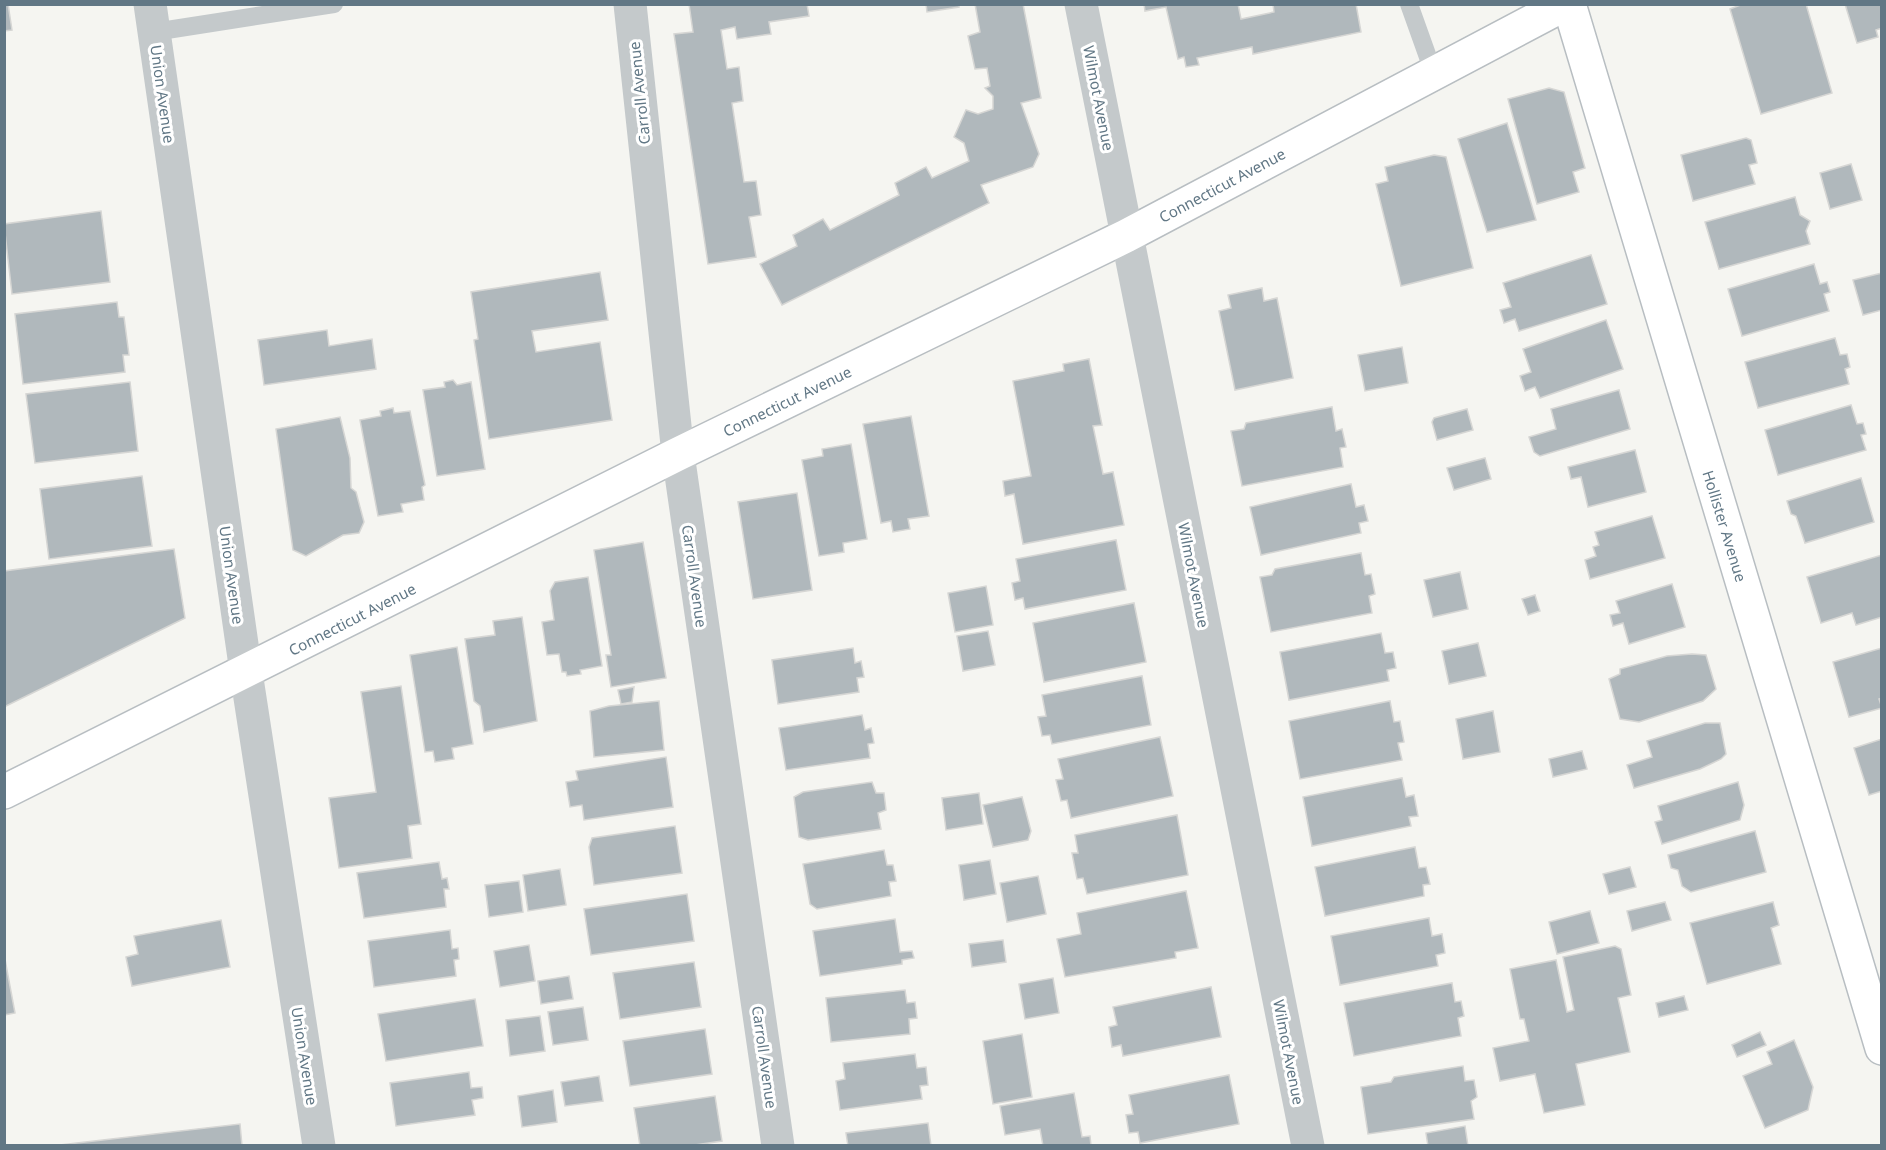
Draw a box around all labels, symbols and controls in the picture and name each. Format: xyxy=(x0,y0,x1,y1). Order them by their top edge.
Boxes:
street label: Carroll Avenue xyxy=(624,41,654,145)
street label: Union Avenue xyxy=(146,44,180,144)
street label: Wilmot Avenue xyxy=(1079,44,1119,152)
street label: Connecticut Avenue xyxy=(1155,143,1289,227)
street label: Connecticut Avenue xyxy=(719,361,855,441)
street label: Hollister Avenue xyxy=(1699,468,1751,584)
street label: Wilmot Avenue xyxy=(1174,521,1214,629)
street label: Carroll Avenue xyxy=(678,523,712,629)
street label: Union Avenue xyxy=(215,525,249,625)
street label: Connecticut Avenue xyxy=(285,578,419,660)
street label: Wilmot Avenue xyxy=(1269,998,1309,1106)
street label: Carroll Avenue xyxy=(748,1004,782,1110)
street label: Union Avenue xyxy=(287,1006,323,1106)

